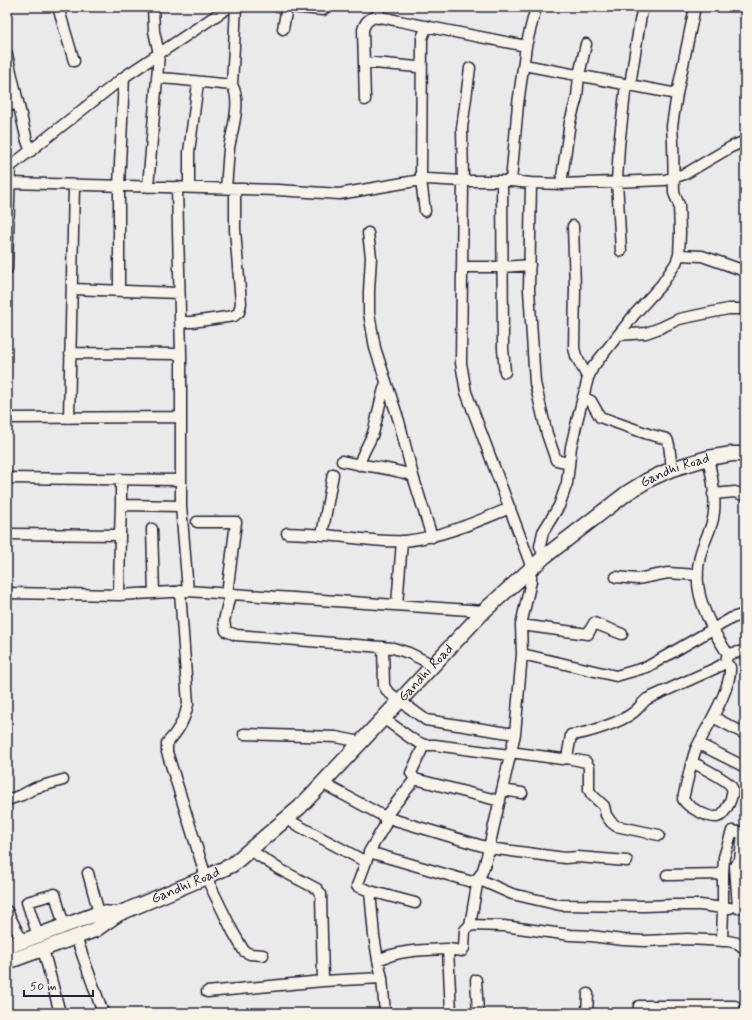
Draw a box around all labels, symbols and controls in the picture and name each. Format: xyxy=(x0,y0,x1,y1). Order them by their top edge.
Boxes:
street label: Gandhi Road xyxy=(637,449,712,492)
street label: Gandhi Road xyxy=(394,640,457,706)
street label: Gandhi Road xyxy=(149,863,223,908)
scale bar xyxy=(24,972,93,998)
text: 50 m xyxy=(30,979,57,995)

